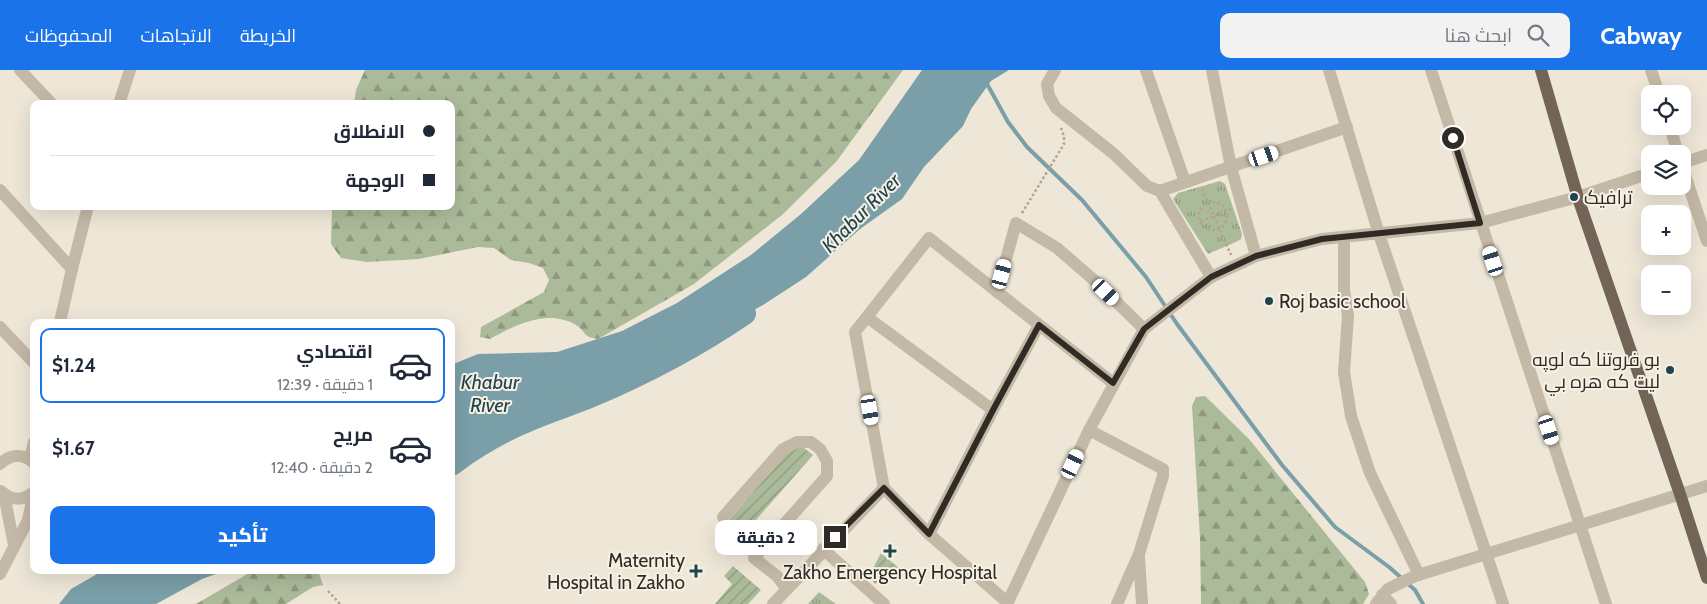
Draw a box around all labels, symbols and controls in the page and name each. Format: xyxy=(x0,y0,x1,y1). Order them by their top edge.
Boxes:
search box xyxy=(1220,13,1570,58)
icon: search xyxy=(1524,21,1552,49)
text: Cabway xyxy=(1600,21,1682,50)
text: ابحث هنا xyxy=(1444,24,1512,47)
text: المحفوظات xyxy=(25,25,113,47)
text: الاتجاهات xyxy=(141,25,212,47)
text: الخريطة xyxy=(240,25,296,47)
map controls xyxy=(1641,85,1691,315)
button: locate xyxy=(1641,85,1691,135)
text: الانطلاق xyxy=(334,120,405,143)
route start xyxy=(1442,127,1464,149)
car xyxy=(1247,144,1280,168)
button: layers xyxy=(1641,145,1691,195)
water label: Khabur River xyxy=(817,168,906,257)
text: الوجهة xyxy=(345,169,405,192)
place label: ترافیک xyxy=(1584,186,1633,209)
marker: ترافیک xyxy=(1568,191,1580,203)
button: + xyxy=(1641,205,1691,255)
car xyxy=(1481,244,1504,278)
car xyxy=(990,258,1013,290)
button: − xyxy=(1641,265,1691,315)
car xyxy=(1090,276,1122,308)
place label: Roj basic school xyxy=(1279,290,1406,313)
marker: Roj basic school xyxy=(1263,295,1275,307)
text: اقتصادي xyxy=(297,340,373,363)
icon: car xyxy=(388,343,433,388)
place label: بو فروتنا كه لوپه ليت كه هره بي xyxy=(1532,348,1660,396)
text: $1.24 xyxy=(52,354,96,377)
marker: بو فروتنا كه لوپه ليت كه هره بي xyxy=(1664,364,1676,376)
water label: Khabur River xyxy=(461,370,520,417)
text: 1 دقيقة · 12:39 xyxy=(277,375,373,394)
car xyxy=(860,394,879,426)
car xyxy=(1537,413,1560,447)
text: مريح xyxy=(333,423,373,446)
icon: car xyxy=(388,426,433,471)
text: $1.67 xyxy=(52,437,95,460)
car xyxy=(1059,447,1086,481)
text: 2 دقيقة · 12:40 xyxy=(271,458,373,477)
button: تأكيد xyxy=(50,506,435,564)
callout: 2 دقيقة xyxy=(715,520,818,554)
route end xyxy=(824,526,846,548)
text: 2 دقيقة xyxy=(737,528,795,547)
marker: Zakho Emergency Hospital xyxy=(883,544,897,558)
place label: Maternity Hospital in Zakho xyxy=(547,549,685,594)
place label: Zakho Emergency Hospital xyxy=(783,561,997,584)
marker: Maternity Hospital in Zakho xyxy=(689,564,703,578)

